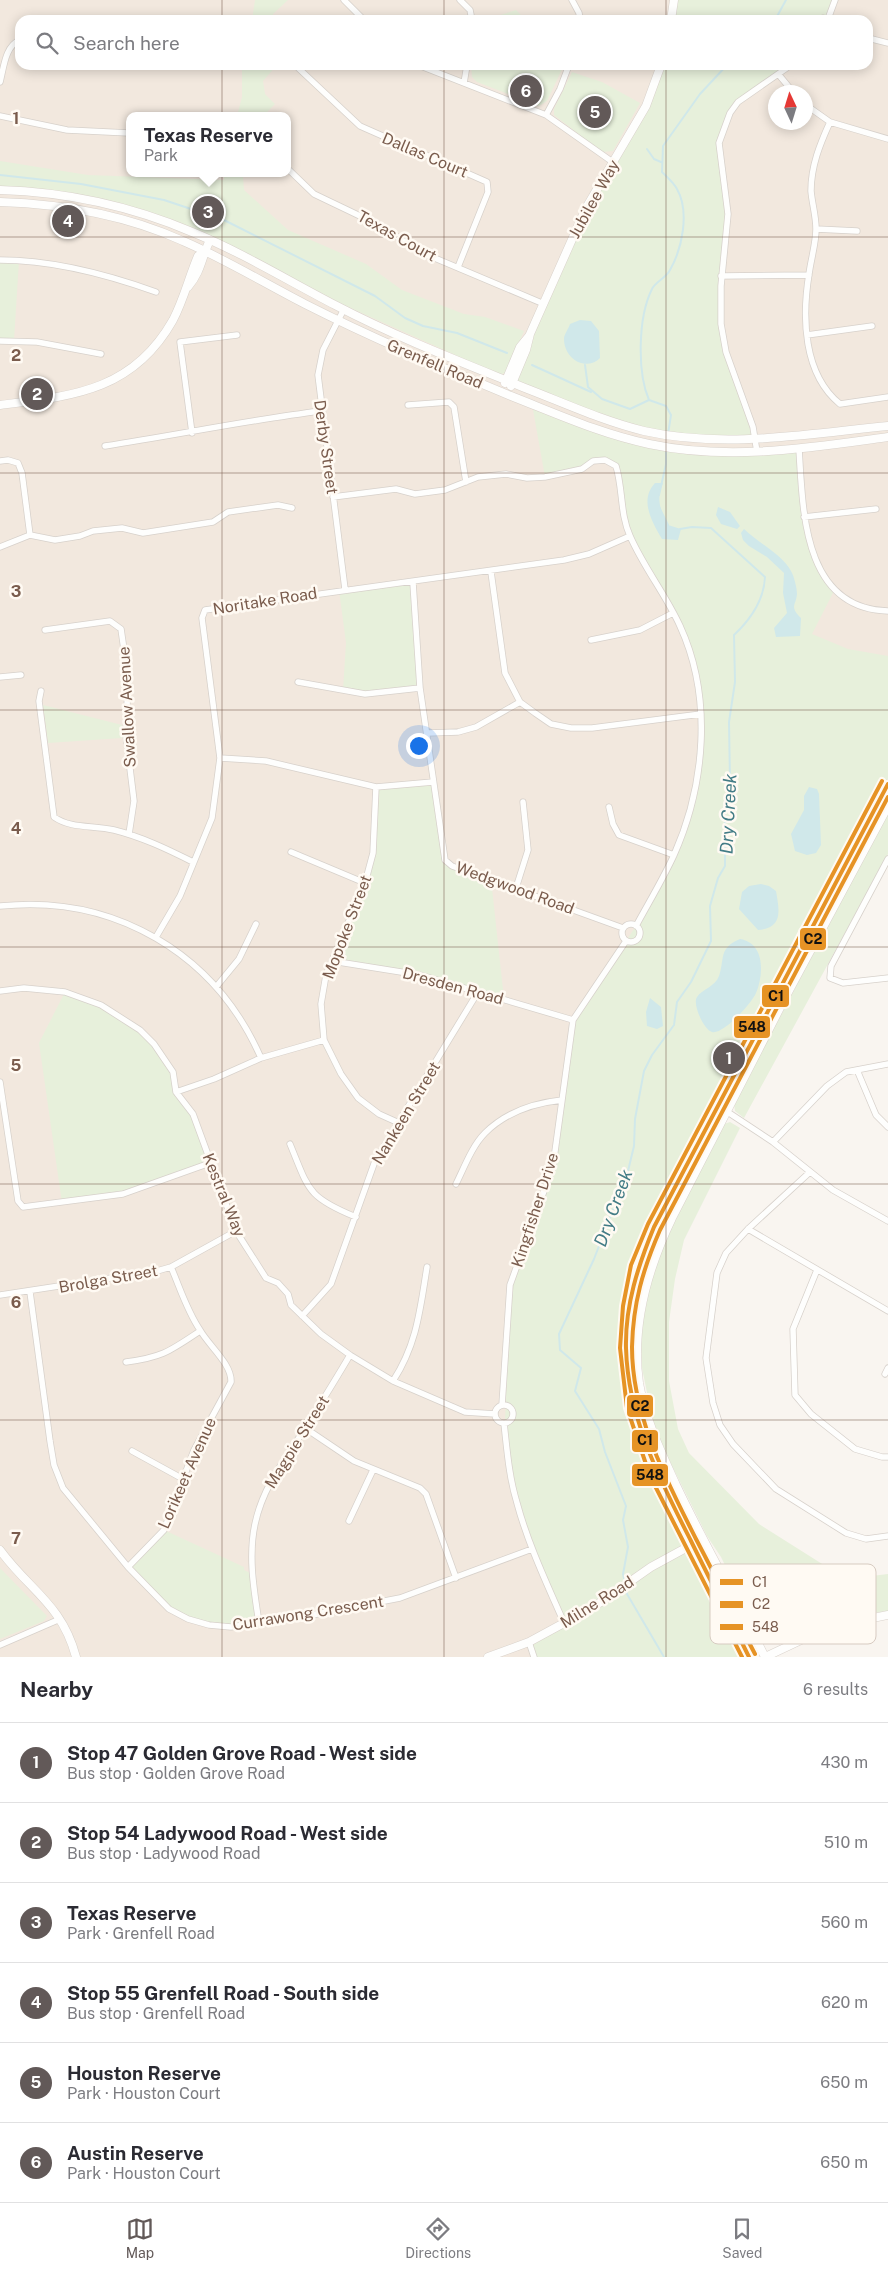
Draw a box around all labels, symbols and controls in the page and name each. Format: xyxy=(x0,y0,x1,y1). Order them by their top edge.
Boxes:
search box xyxy=(15,15,873,70)
icon: search xyxy=(33,29,61,57)
text: Search here xyxy=(73,32,180,54)
pin: 6 xyxy=(510,72,542,110)
north arrow xyxy=(768,85,813,130)
pin: 5 xyxy=(579,93,611,131)
text: 1 xyxy=(13,109,19,128)
popup xyxy=(126,112,291,177)
text: Texas Reserve xyxy=(144,124,273,146)
street label: Dallas Court xyxy=(379,128,471,182)
text: Park xyxy=(144,146,178,165)
street label: Jubilee Way xyxy=(565,156,624,242)
pin: 3 xyxy=(192,193,224,231)
pin: 4 xyxy=(52,202,84,240)
street label: Texas Court xyxy=(354,206,440,266)
street label: Grenfell Road xyxy=(384,335,486,393)
text: 2 xyxy=(11,346,21,365)
pin: 2 xyxy=(21,375,53,413)
street label: Derby Street xyxy=(310,399,342,495)
text: 3 xyxy=(11,582,21,601)
street label: Noritake Road xyxy=(211,583,319,619)
street label: Swallow Avenue xyxy=(114,646,140,768)
your location xyxy=(406,733,432,759)
water label: Dry Creek xyxy=(715,773,741,855)
text: 4 xyxy=(11,819,22,838)
street label: Wedgwood Road xyxy=(453,858,577,918)
street label: Mopoke Street xyxy=(318,872,376,982)
line badge: C2 xyxy=(799,927,827,951)
text: C2 xyxy=(804,931,823,947)
street label: Dresden Road xyxy=(400,963,506,1009)
line badge: C1 xyxy=(761,984,790,1008)
text: C1 xyxy=(768,988,784,1004)
line badge: 548 xyxy=(733,1015,771,1039)
text: 548 xyxy=(738,1019,766,1035)
pin: 1 xyxy=(713,1039,745,1077)
text: 5 xyxy=(11,1056,22,1075)
street label: Nankeen Street xyxy=(368,1058,444,1168)
street label: Kestral Way xyxy=(199,1150,250,1240)
street label: Kingfisher Drive xyxy=(508,1150,562,1270)
water label: Dry Creek xyxy=(589,1166,637,1249)
street label: Brolga Street xyxy=(57,1261,159,1297)
text: 6 xyxy=(11,1293,21,1312)
street label: Magpie Street xyxy=(261,1392,333,1492)
line badge: C2 xyxy=(626,1394,654,1418)
text: C2 xyxy=(631,1398,650,1414)
street label: Lorikeet Avenue xyxy=(154,1414,220,1532)
line badge: C1 xyxy=(631,1429,659,1453)
text: C1 xyxy=(637,1432,653,1448)
line badge: 548 xyxy=(631,1463,669,1487)
text: 548 xyxy=(636,1467,664,1483)
text: 7 xyxy=(11,1529,21,1548)
legend xyxy=(710,1564,876,1644)
street label: Milne Road xyxy=(557,1572,637,1632)
text: C1 xyxy=(752,1574,767,1590)
street label: Currawong Crescent xyxy=(231,1592,385,1634)
text: C2 xyxy=(752,1596,770,1612)
text: 548 xyxy=(752,1619,779,1635)
text: Nearby xyxy=(20,1677,93,1702)
text: 6 results xyxy=(803,1680,868,1699)
text: Stop 47 Golden Grove Road - West side xyxy=(67,1742,417,1764)
text: 1 xyxy=(33,1753,39,1772)
text: 430 m xyxy=(820,1753,868,1772)
text: Bus stop · Golden Grove Road xyxy=(67,1764,285,1783)
text: Stop 54 Ladywood Road - West side xyxy=(67,1822,388,1844)
text: 2 xyxy=(31,1833,41,1852)
text: 510 m xyxy=(824,1833,868,1852)
text: Bus stop · Ladywood Road xyxy=(67,1844,261,1863)
text: Texas Reserve xyxy=(67,1902,196,1924)
text: 3 xyxy=(31,1913,41,1932)
text: 560 m xyxy=(820,1913,868,1932)
text: Park · Grenfell Road xyxy=(67,1924,215,1943)
text: Stop 55 Grenfell Road - South side xyxy=(67,1982,379,2004)
text: 4 xyxy=(31,1993,41,2012)
text: 620 m xyxy=(821,1993,868,2012)
text: Bus stop · Grenfell Road xyxy=(67,2004,245,2023)
text: Houston Reserve xyxy=(67,2062,221,2084)
text: 5 xyxy=(31,2073,41,2092)
text: 650 m xyxy=(820,2073,868,2092)
text: Park · Houston Court xyxy=(67,2084,221,2103)
text: Austin Reserve xyxy=(67,2142,204,2164)
text: 6 xyxy=(31,2153,41,2172)
text: 650 m xyxy=(820,2153,868,2172)
text: Park · Houston Court xyxy=(67,2164,221,2183)
tab: Map xyxy=(126,2215,154,2261)
tab: Directions xyxy=(405,2215,471,2261)
tab: Saved xyxy=(722,2215,762,2261)

